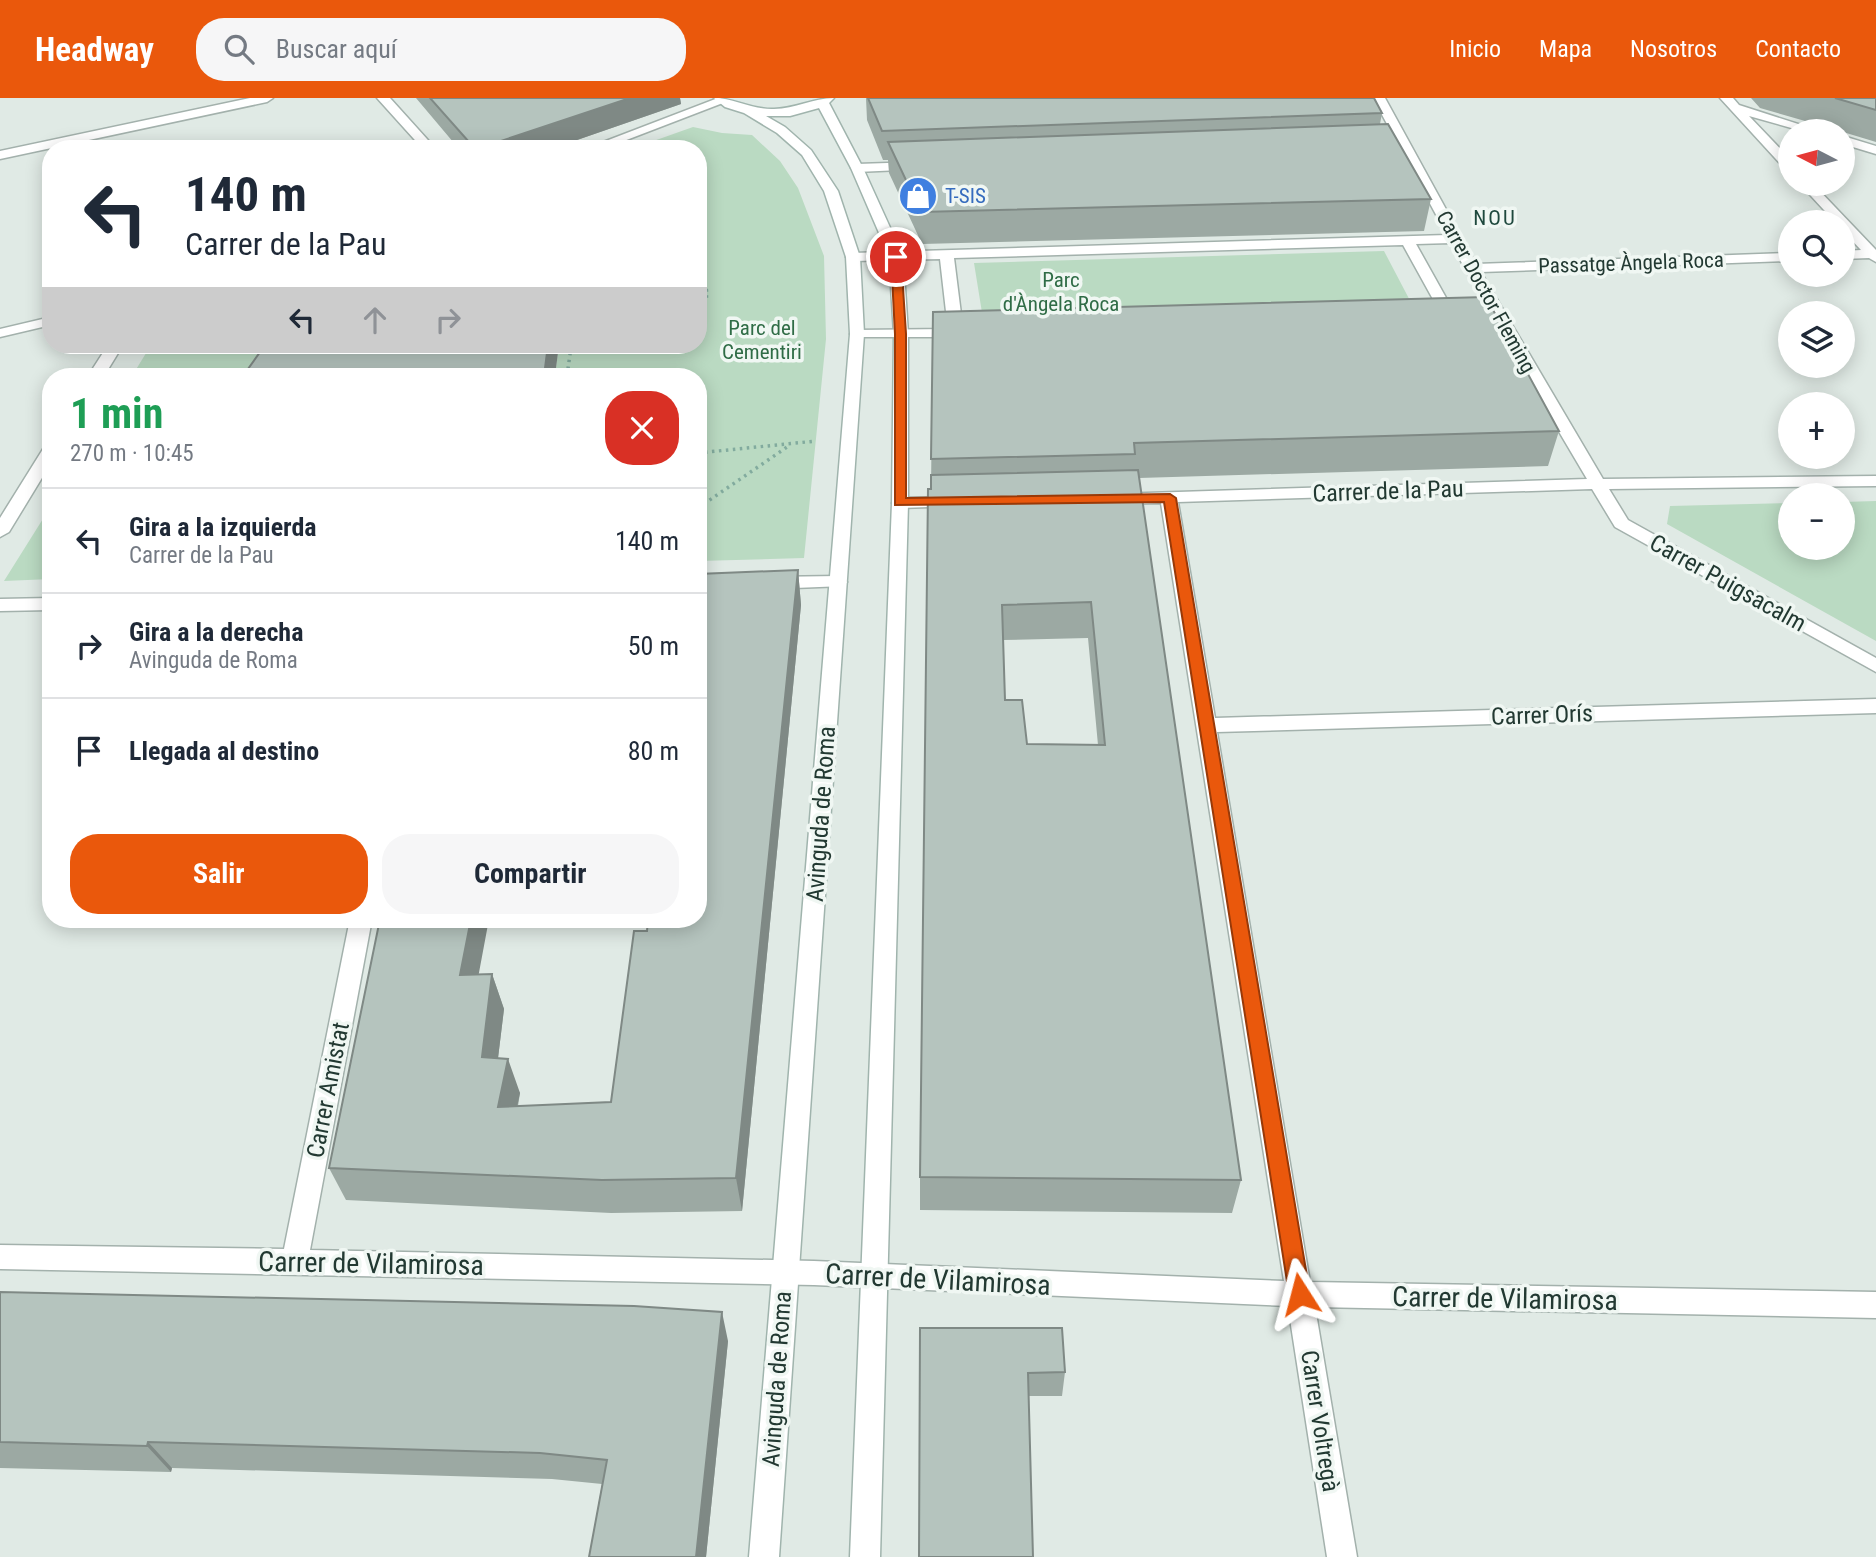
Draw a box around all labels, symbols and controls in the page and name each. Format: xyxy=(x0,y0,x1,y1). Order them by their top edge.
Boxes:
search box xyxy=(196,18,686,81)
text: Headway xyxy=(35,30,154,69)
icon: search xyxy=(220,30,258,68)
text: Buscar aquí xyxy=(276,34,397,64)
text: Inicio xyxy=(1449,35,1501,63)
text: Mapa xyxy=(1539,35,1592,63)
text: Nosotros xyxy=(1630,35,1717,63)
text: Contacto xyxy=(1755,35,1841,63)
north arrow xyxy=(1778,119,1855,196)
map controls xyxy=(1778,119,1855,560)
text: 140 m xyxy=(185,166,307,223)
icon: left xyxy=(70,168,161,259)
shop icon: T-SIS xyxy=(897,175,939,217)
place label: T-SIS xyxy=(945,184,986,208)
district label: NOU xyxy=(1473,206,1517,230)
street label: Carrer Doctor Fleming xyxy=(1431,207,1541,377)
button: search xyxy=(1778,210,1855,287)
text: Carrer de la Pau xyxy=(185,225,386,263)
pin xyxy=(866,227,926,287)
icon: arrive xyxy=(877,238,915,276)
street label: Passatge Àngela Roca xyxy=(1538,248,1724,278)
park label: Parc d'Àngela Roca xyxy=(1003,268,1119,316)
icon: left xyxy=(283,301,321,339)
icon: ahead xyxy=(356,301,394,339)
icon: right xyxy=(429,301,467,339)
button: layers xyxy=(1778,301,1855,378)
park label: Parc del Cementiri xyxy=(722,316,802,364)
text: 1 min xyxy=(70,389,163,438)
button: close xyxy=(605,391,679,465)
button: + xyxy=(1778,392,1855,469)
text: 270 m · 10:45 xyxy=(70,440,194,467)
street label: Carrer de la Pau xyxy=(1312,474,1464,508)
button: − xyxy=(1778,483,1855,560)
text: Gira a la izquierda xyxy=(129,512,317,542)
icon: left xyxy=(70,522,108,560)
text: 140 m xyxy=(615,526,679,556)
street label: Carrer Puigsacalm xyxy=(1645,528,1811,638)
text: Carrer de la Pau xyxy=(129,542,274,569)
text: Gira a la derecha xyxy=(129,617,303,647)
icon: right xyxy=(70,627,108,665)
text: 50 m xyxy=(628,631,679,661)
text: Avinguda de Roma xyxy=(129,647,298,674)
street label: Carrer Orís xyxy=(1491,699,1593,731)
street label: Avinguda de Roma xyxy=(801,725,841,903)
icon: arrive xyxy=(70,732,108,770)
text: Llegada al destino xyxy=(129,736,319,766)
text: 80 m xyxy=(628,736,679,766)
button: Salir xyxy=(70,834,368,914)
button: Compartir xyxy=(382,834,679,914)
street label: Carrer Amistat xyxy=(301,1020,355,1160)
street label: Carrer de Vilamirosa xyxy=(258,1245,484,1282)
street label: Carrer de Vilamirosa xyxy=(824,1257,1051,1302)
position arrow xyxy=(1263,1257,1337,1331)
street label: Carrer de Vilamirosa xyxy=(1392,1280,1618,1317)
street label: Avinguda de Roma xyxy=(757,1290,797,1468)
street label: Carrer Voltregà xyxy=(1295,1348,1345,1494)

